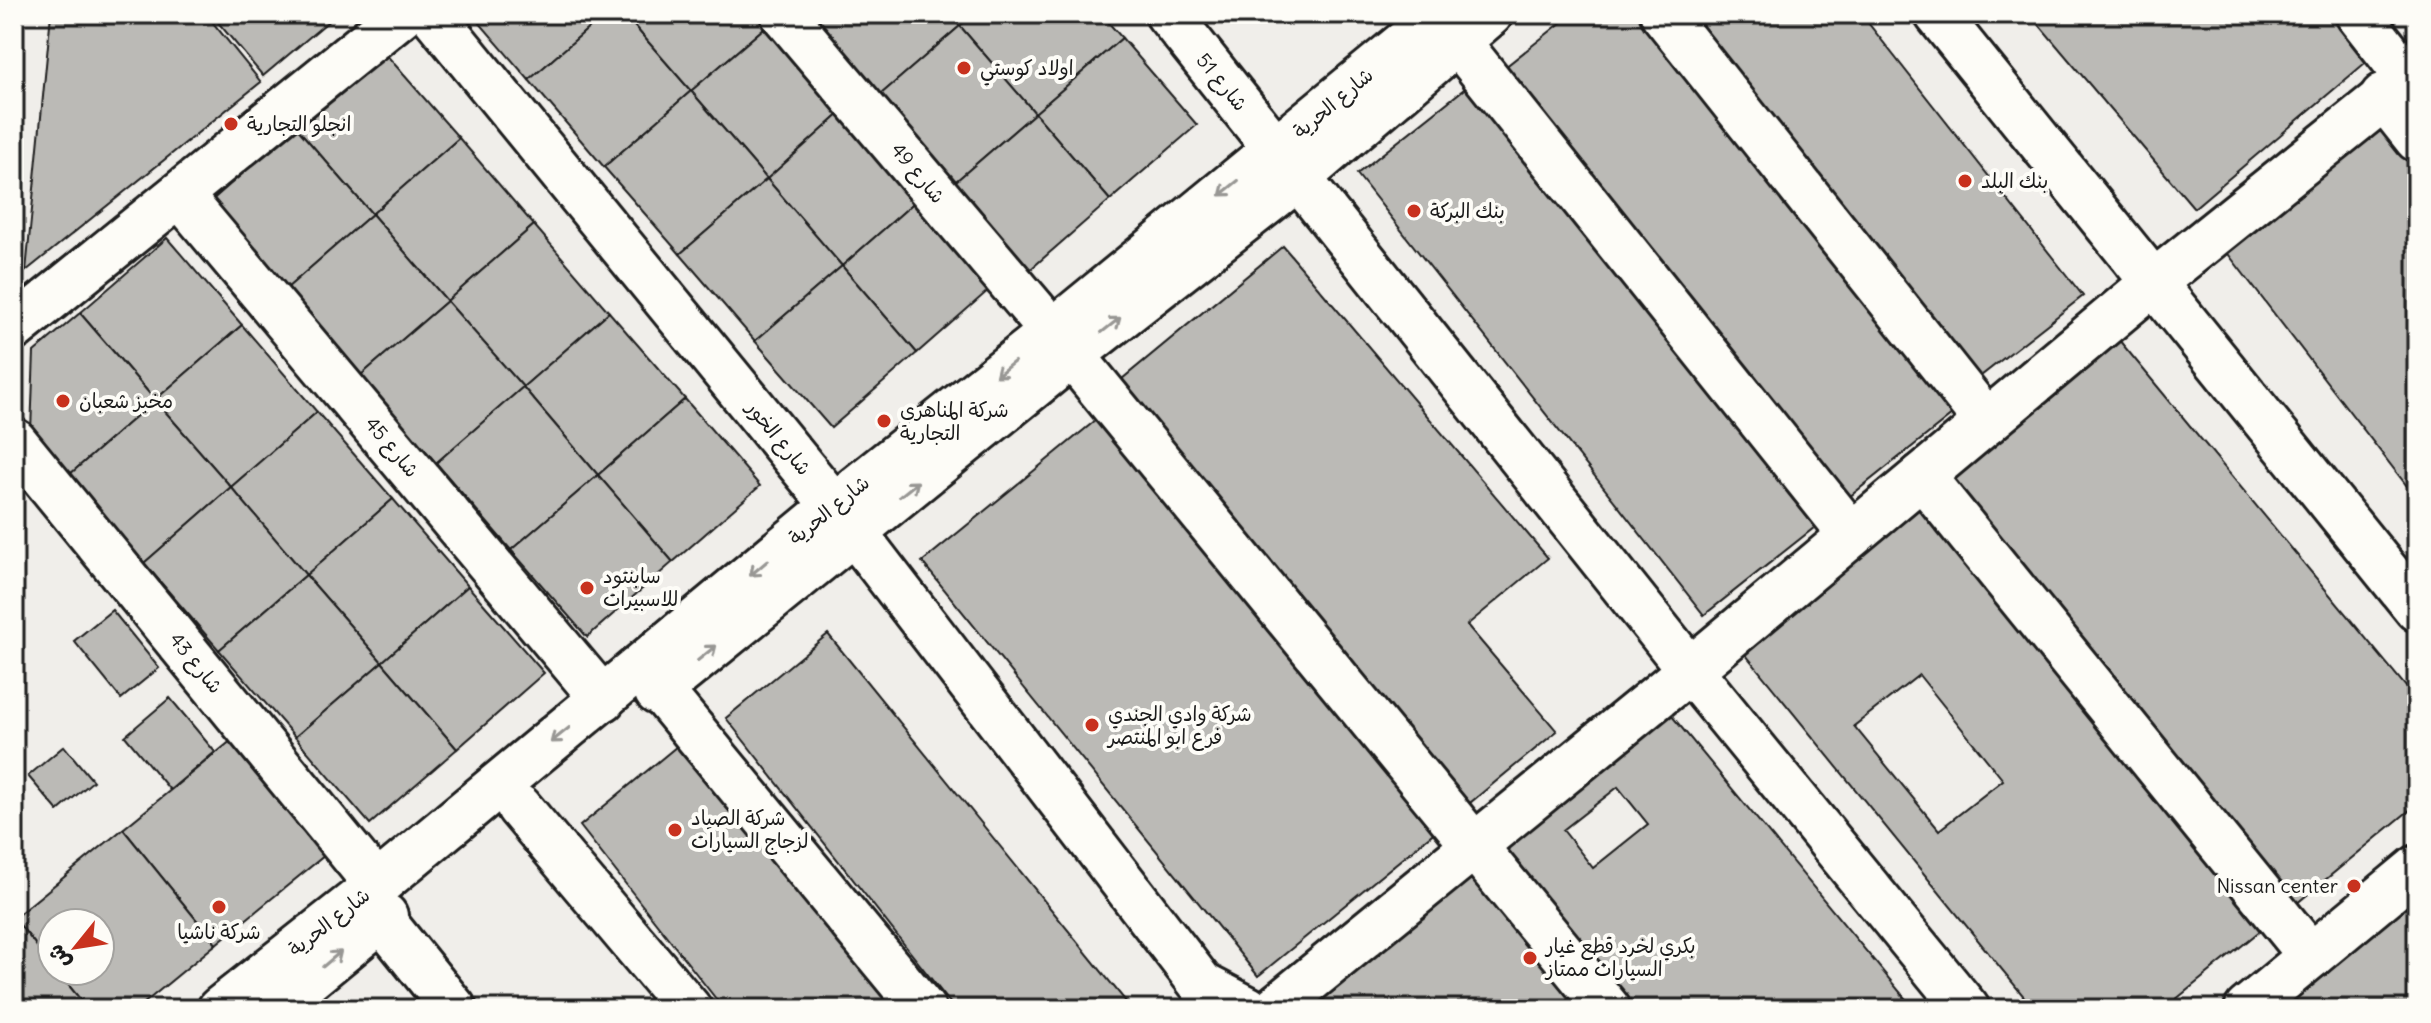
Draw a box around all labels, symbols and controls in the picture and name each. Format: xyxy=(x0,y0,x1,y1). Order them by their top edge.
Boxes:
street label: شارع 51 xyxy=(1190,48,1253,117)
place label: اولاد كوستي xyxy=(980,55,1074,86)
marker: اولاد كوستي xyxy=(955,59,973,77)
street label: شارع الحرية xyxy=(1288,62,1379,145)
place label: انجلو التجارية xyxy=(247,111,351,138)
marker: انجلو التجارية xyxy=(222,115,240,133)
street label: شارع 49 xyxy=(884,137,951,209)
place label: بنك البلد xyxy=(1981,168,2048,193)
marker: بنك البلد xyxy=(1956,172,1974,190)
one-way arrow xyxy=(1219,179,1240,197)
place label: بنك البركة xyxy=(1430,198,1505,223)
marker: بنك البركة xyxy=(1405,202,1423,220)
one-way arrow xyxy=(1100,316,1121,334)
one-way arrow xyxy=(995,361,1016,378)
place label: مخبز شعبان xyxy=(79,388,173,413)
marker: مخبز شعبان xyxy=(54,392,72,410)
street label: شارع الخور xyxy=(739,394,817,481)
place label: شركة المناهري التجارية xyxy=(900,397,1009,445)
street label: شارع 45 xyxy=(358,411,425,483)
marker: شركة المناهري التجارية xyxy=(875,412,893,430)
street label: شارع الحرية xyxy=(783,469,875,551)
one-way arrow xyxy=(898,480,919,498)
one-way arrow xyxy=(750,559,770,577)
place label: سابنتود للاسبيرات xyxy=(603,563,678,611)
marker: سابنتود للاسبيرات xyxy=(578,579,596,597)
street label: شارع 43 xyxy=(163,627,228,699)
one-way arrow xyxy=(696,644,717,661)
place label: شركة وادي الجندي فرع ابو المنتصر xyxy=(1106,701,1252,751)
marker: شركة وادي الجندي فرع ابو المنتصر xyxy=(1083,716,1101,734)
one-way arrow xyxy=(550,726,571,744)
place label: شركة الصياد لزجاج السيارات xyxy=(691,805,808,855)
marker: شركة الصياد لزجاج السيارات xyxy=(666,821,684,839)
place label: Nissan center xyxy=(2216,873,2338,898)
marker: Nissan center xyxy=(2345,877,2363,895)
street label: شارع الحرية xyxy=(283,882,376,963)
marker: شركة ناشيا xyxy=(210,898,228,916)
north arrow xyxy=(36,907,116,987)
place label: شركة ناشيا xyxy=(177,919,261,944)
place label: بكري لخرد قطع غيار السيارات ممتاز xyxy=(1544,933,1696,981)
text: ش xyxy=(41,940,77,974)
marker: بكري لخرد قطع غيار السيارات ممتاز xyxy=(1521,949,1539,967)
one-way arrow xyxy=(322,950,342,968)

